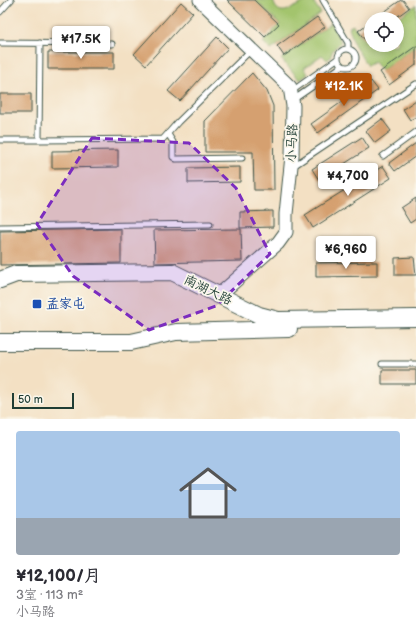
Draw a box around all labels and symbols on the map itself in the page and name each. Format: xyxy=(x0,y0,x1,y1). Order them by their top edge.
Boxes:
pin: ¥17.5K xyxy=(48,26,114,60)
pin: ¥12.1K xyxy=(311,73,377,107)
street label: 小马路 xyxy=(283,123,301,163)
pin: ¥4,700 xyxy=(315,163,381,197)
pin: ¥6,960 xyxy=(313,236,379,270)
street label: 南湖大路 xyxy=(181,271,235,309)
place label: 孟家屯 xyxy=(46,296,85,312)
marker: 孟家屯 xyxy=(31,298,43,310)
scale bar xyxy=(12,391,74,410)

